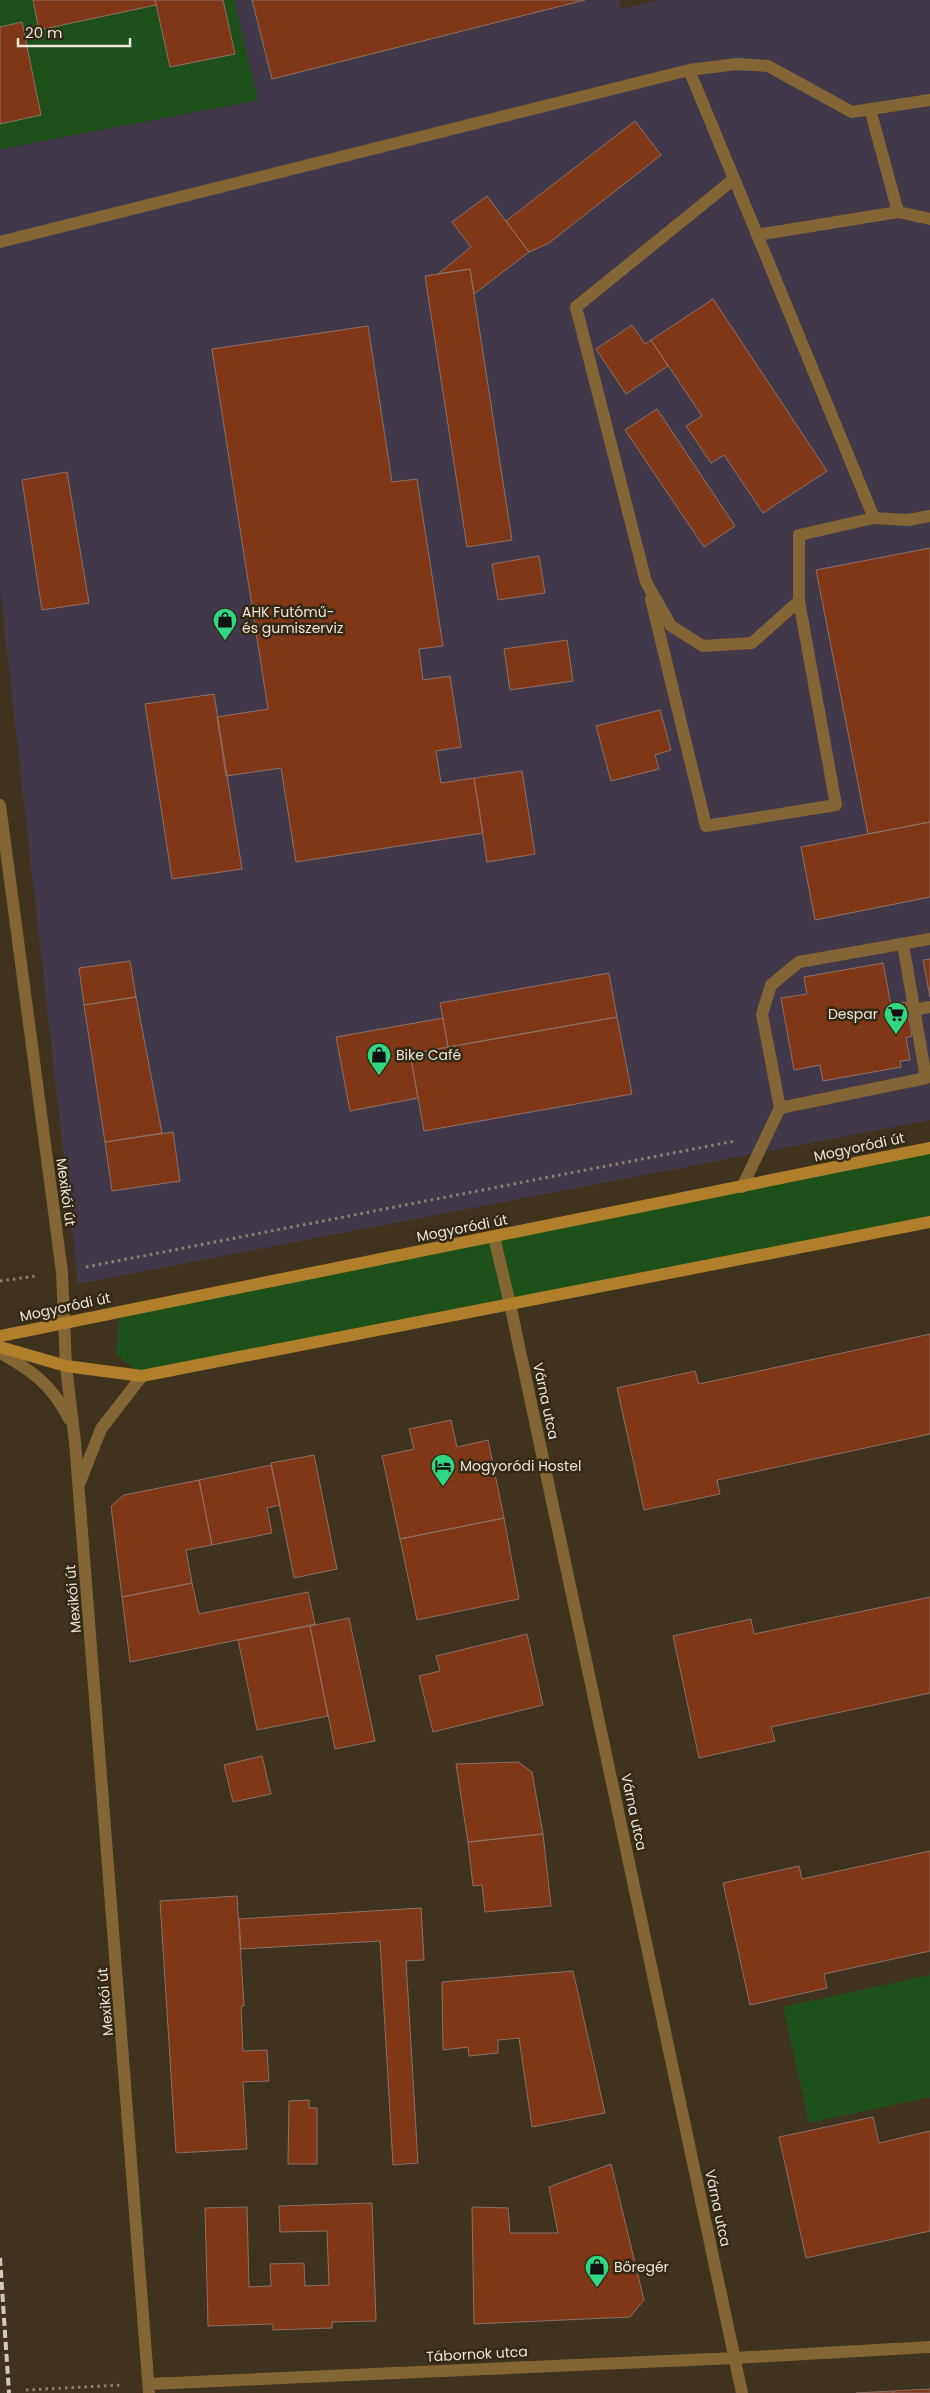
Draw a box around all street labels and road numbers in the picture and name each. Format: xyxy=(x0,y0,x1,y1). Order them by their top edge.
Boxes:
street label: Mogyoródi út xyxy=(812,1128,906,1166)
street label: Mexikói út xyxy=(51,1157,81,1227)
street label: Mogyoródi út xyxy=(415,1209,509,1247)
street label: Mogyoródi út xyxy=(18,1288,112,1326)
street label: Várna utca xyxy=(528,1361,564,1441)
street label: Mexikói út xyxy=(60,1564,86,1634)
street label: Várna utca xyxy=(616,1772,652,1852)
street label: Mexikói út xyxy=(92,1967,118,2037)
street label: Várna utca xyxy=(700,2168,736,2248)
street label: Tábornok utca xyxy=(426,2341,528,2367)

